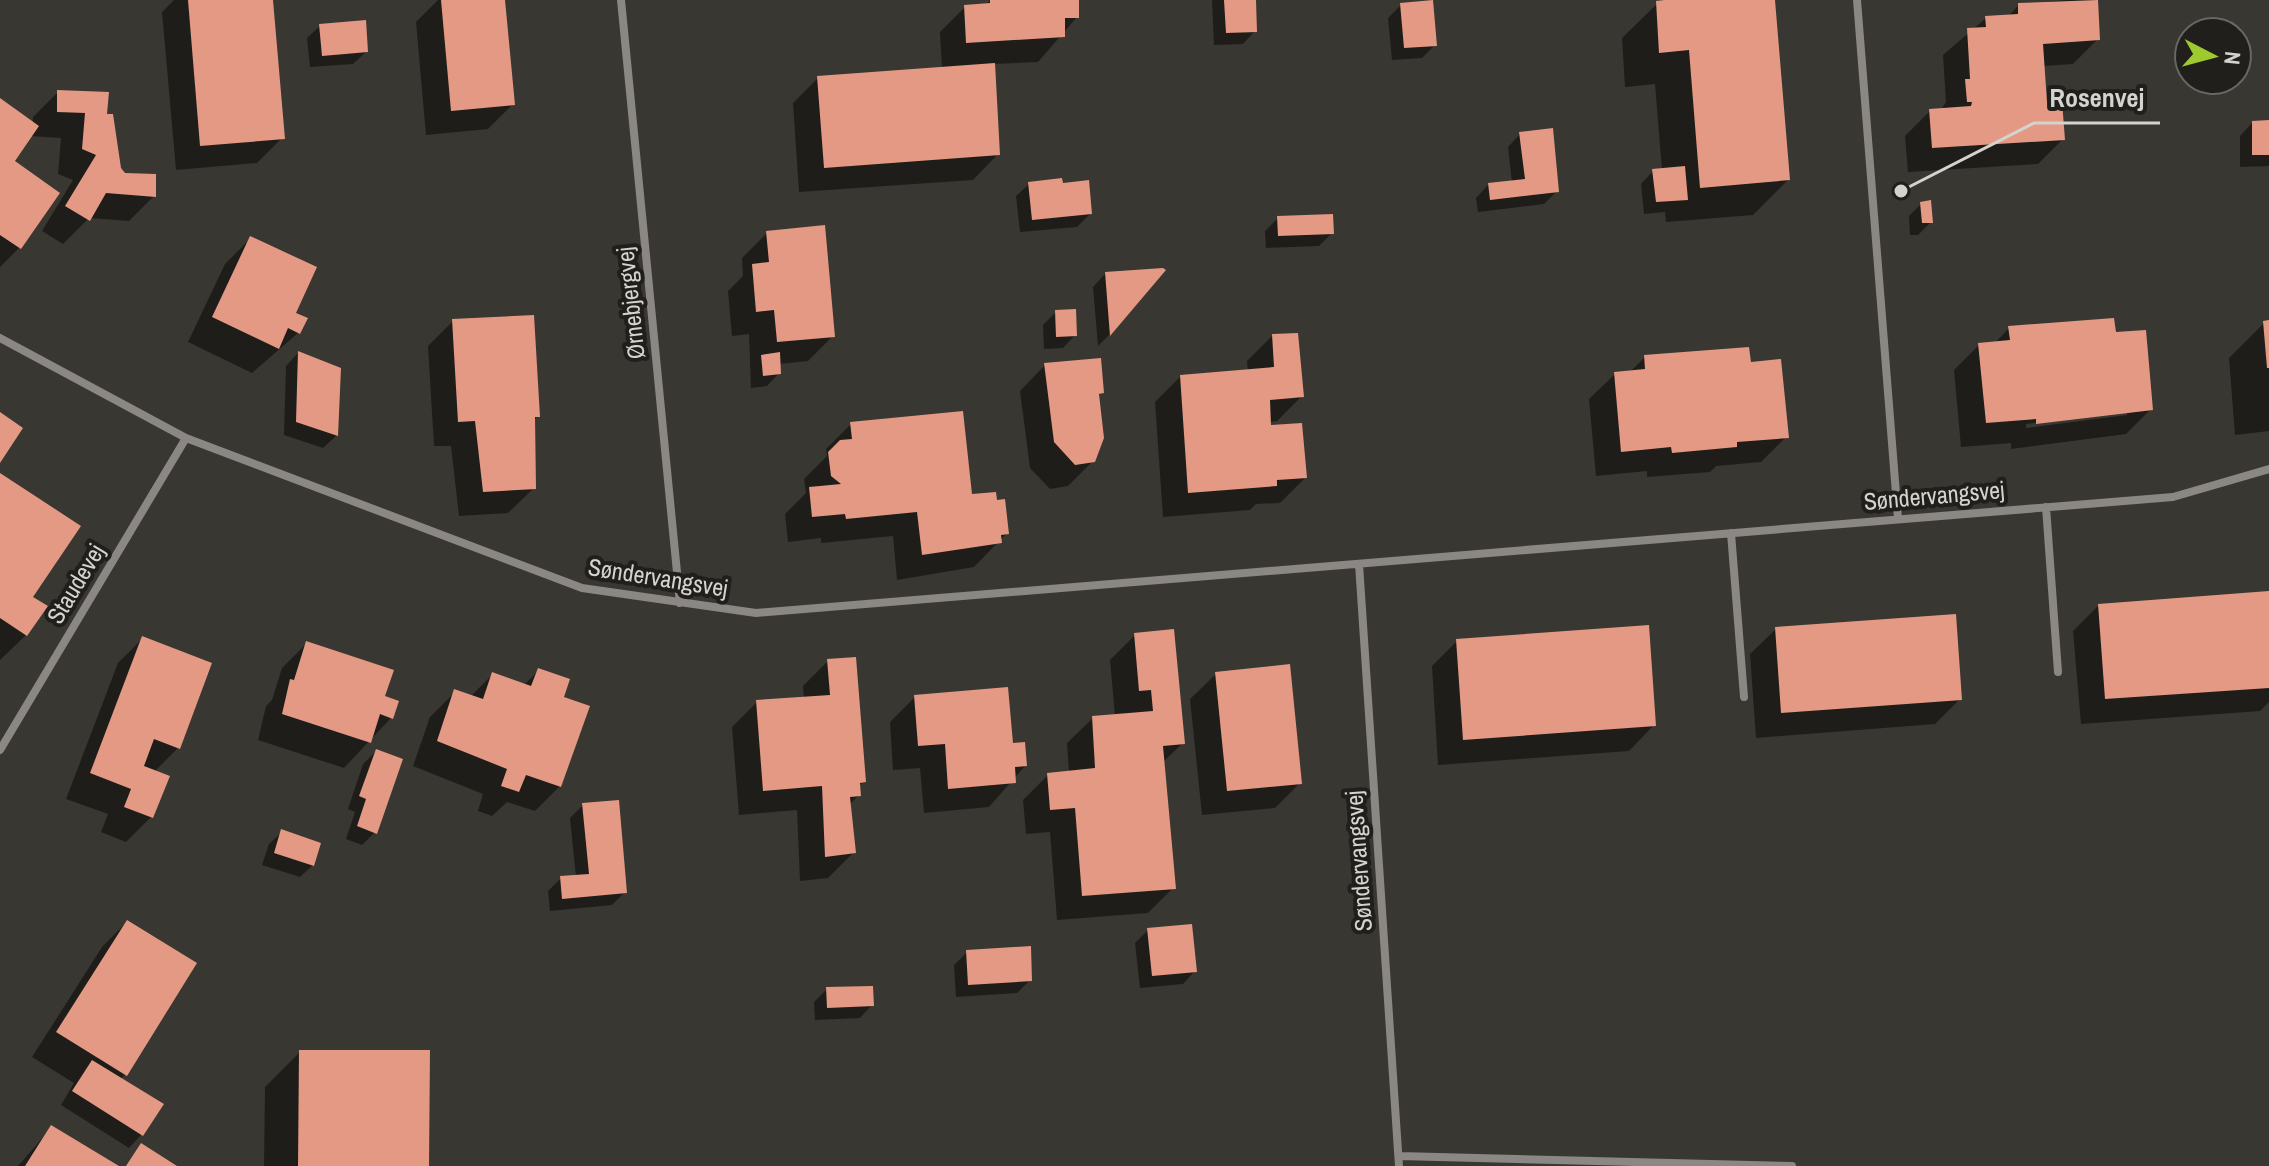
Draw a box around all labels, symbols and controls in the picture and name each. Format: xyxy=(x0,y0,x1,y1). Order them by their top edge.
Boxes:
north arrow xyxy=(2173,16,2253,96)
text: N xyxy=(2217,50,2248,66)
callout: Rosenvej xyxy=(2034,73,2160,123)
text: Rosenvej xyxy=(2050,80,2144,115)
street label: Ørnebjergvej xyxy=(608,245,652,361)
street label: Søndervangsvej xyxy=(1862,473,2006,517)
street label: Staudevej xyxy=(39,538,111,629)
street label: Søndervangsvej xyxy=(586,550,730,604)
street label: Søndervangsvej xyxy=(1337,790,1379,933)

